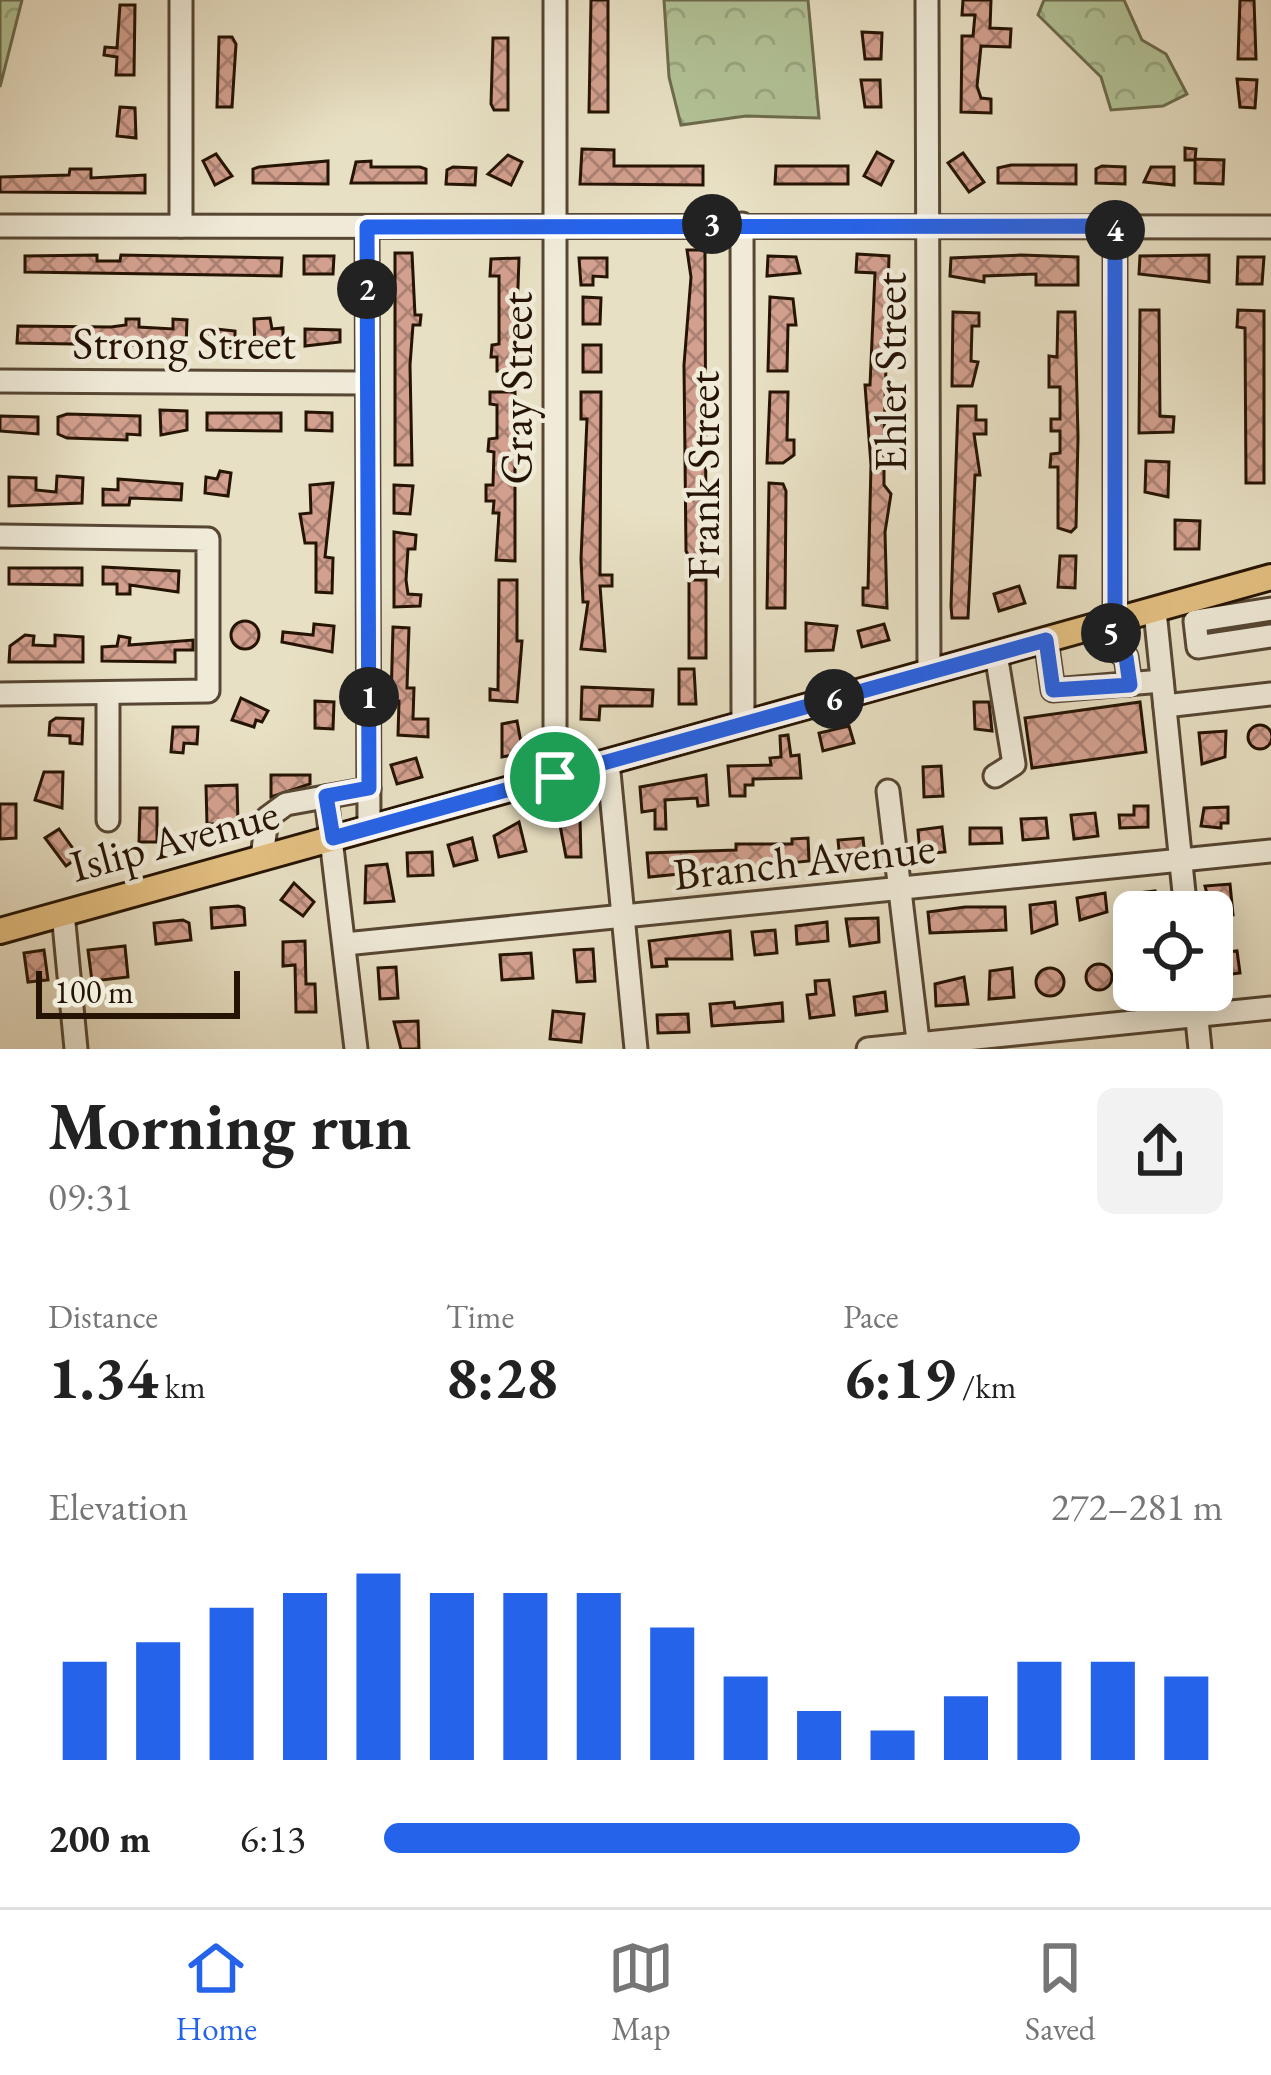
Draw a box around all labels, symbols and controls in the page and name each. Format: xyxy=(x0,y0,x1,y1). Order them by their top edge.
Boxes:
pin: 3 xyxy=(682,194,742,254)
pin: 4 xyxy=(1085,200,1145,260)
text: 3 xyxy=(703,202,721,245)
text: 4 xyxy=(1106,208,1124,251)
pin: 2 xyxy=(337,259,397,319)
text: 2 xyxy=(358,267,376,310)
street label: Ehler Street xyxy=(861,272,919,472)
street label: Gray Street xyxy=(487,292,545,484)
street label: Strong Street xyxy=(72,314,296,372)
street label: Frank Street xyxy=(674,371,732,579)
pin: 5 xyxy=(1081,603,1141,663)
text: 5 xyxy=(1102,611,1120,654)
pin: 1 xyxy=(339,667,399,727)
pin: 6 xyxy=(804,669,864,729)
text: 1 xyxy=(360,675,378,718)
text: 6 xyxy=(825,677,843,720)
pin xyxy=(504,726,606,828)
icon: arrive xyxy=(522,744,588,810)
street label: Islip Avenue xyxy=(64,783,284,895)
street label: Branch Avenue xyxy=(670,817,938,903)
map controls xyxy=(1113,891,1233,1011)
button: locate xyxy=(1113,891,1233,1011)
scale bar xyxy=(36,965,240,1018)
text: 100 m xyxy=(54,970,134,1013)
text: Morning run xyxy=(48,1083,412,1169)
button: share xyxy=(1097,1088,1223,1214)
text: 09:31 xyxy=(48,1171,133,1222)
text: Distance xyxy=(48,1295,158,1338)
text: Time xyxy=(446,1295,514,1338)
text: Pace xyxy=(843,1295,899,1338)
text: 1.34 xyxy=(48,1338,158,1416)
text: 8:28 xyxy=(446,1338,558,1416)
text: 6:19 xyxy=(843,1338,955,1416)
text: km xyxy=(158,1365,206,1408)
text: /km xyxy=(955,1365,1016,1408)
text: Elevation xyxy=(48,1481,188,1532)
text: 272–281 m xyxy=(1051,1481,1223,1532)
text: 200 m xyxy=(48,1813,151,1864)
text: 6:13 xyxy=(240,1813,306,1864)
tab: Home xyxy=(175,1935,257,2050)
tab: Map xyxy=(608,1935,674,2050)
tab: Saved xyxy=(1025,1935,1096,2050)

